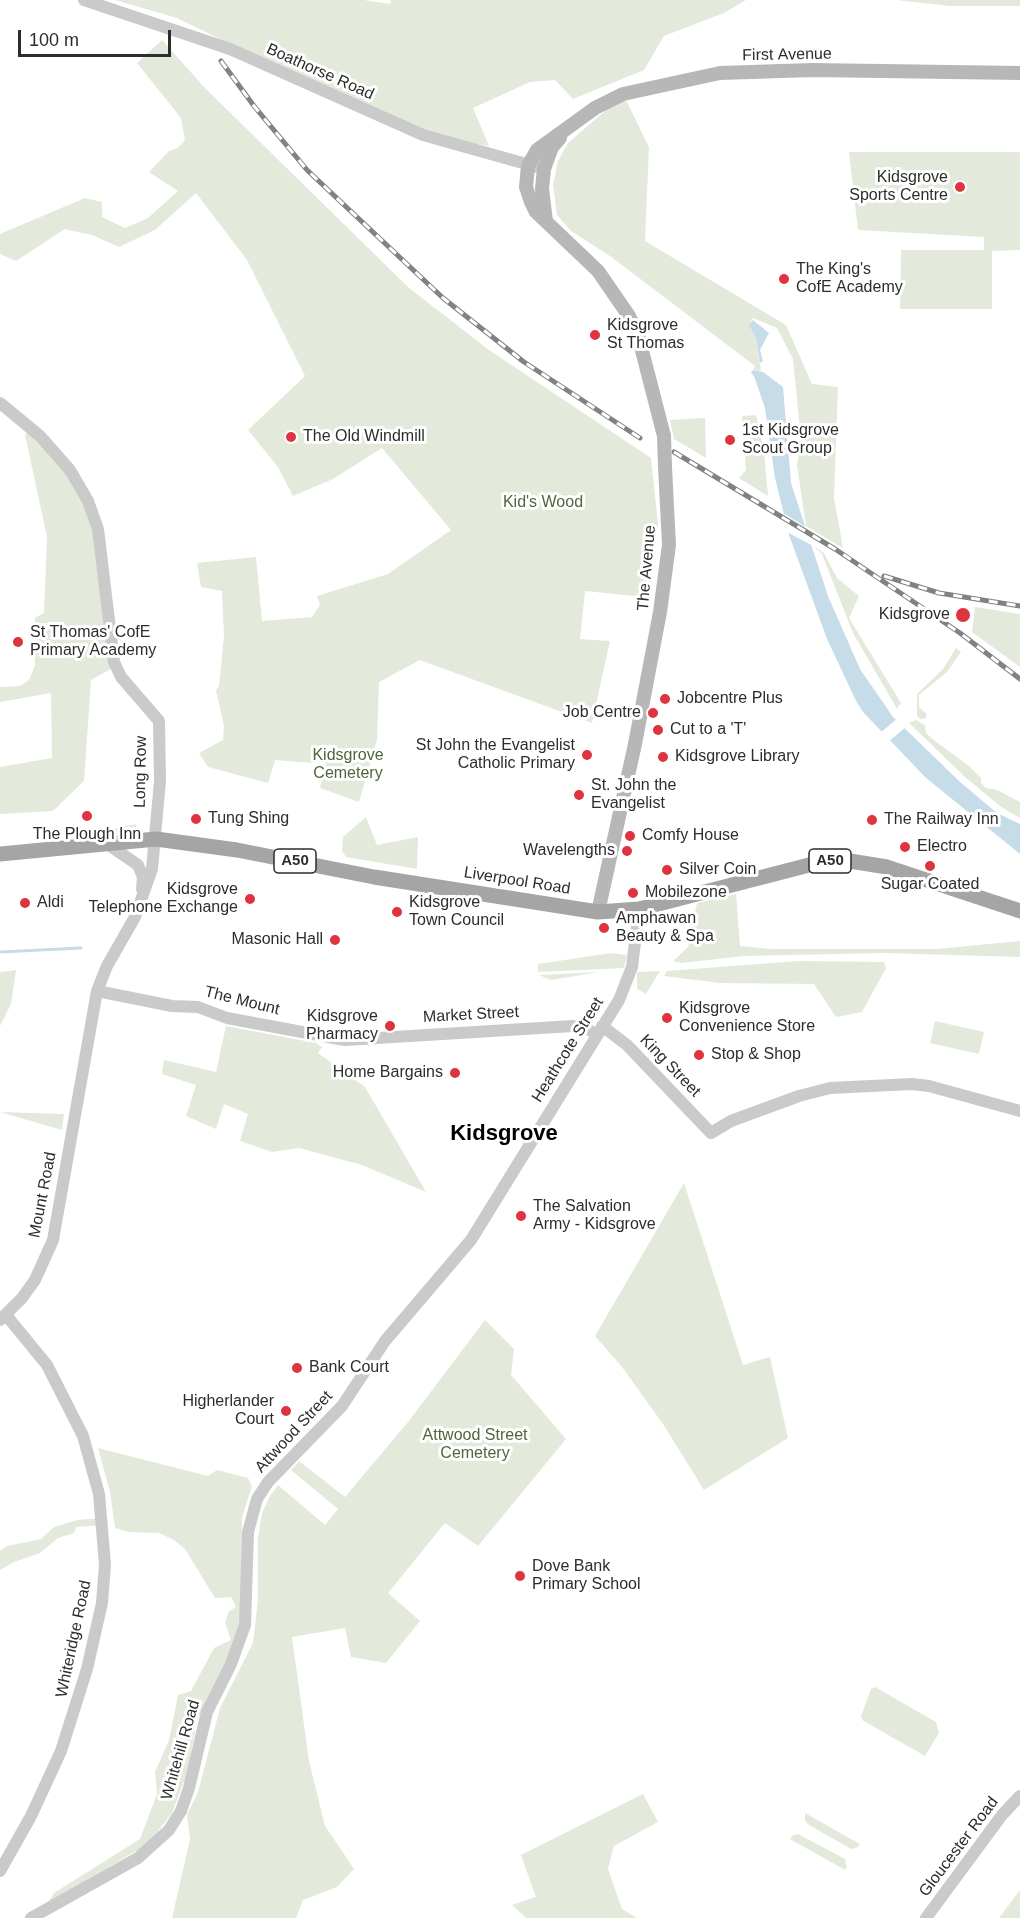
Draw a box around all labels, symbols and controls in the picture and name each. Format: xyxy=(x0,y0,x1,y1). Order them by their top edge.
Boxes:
scale bar xyxy=(21,18,174,56)
text: 100 m xyxy=(29,30,79,50)
street label: Boathorse Road xyxy=(263,40,377,104)
street label: First Avenue xyxy=(742,45,832,65)
place label: Kidsgrove Sports Centre xyxy=(849,168,948,206)
marker: Kidsgrove Sports Centre xyxy=(953,180,967,194)
place label: The King's CofE Academy xyxy=(796,260,903,298)
marker: The King's CofE Academy xyxy=(777,272,791,286)
place label: Kidsgrove St Thomas xyxy=(607,316,684,354)
marker: Kidsgrove St Thomas xyxy=(588,328,602,342)
place label: 1st Kidsgrove Scout Group xyxy=(742,421,839,459)
place label: The Old Windmill xyxy=(303,427,425,447)
marker: The Old Windmill xyxy=(284,430,298,444)
marker: 1st Kidsgrove Scout Group xyxy=(723,433,737,447)
park label: Kid's Wood xyxy=(503,493,583,513)
street label: The Avenue xyxy=(634,524,660,612)
place label: Kidsgrove xyxy=(879,605,950,625)
marker: Kidsgrove xyxy=(954,606,972,624)
place label: St Thomas' CofE Primary Academy xyxy=(30,623,156,661)
marker: St Thomas' CofE Primary Academy xyxy=(11,635,25,649)
place label: Jobcentre Plus xyxy=(677,689,783,709)
marker: Jobcentre Plus xyxy=(658,692,672,706)
place label: Job Centre xyxy=(563,703,641,723)
marker: Job Centre xyxy=(646,706,660,720)
place label: Cut to a 'T' xyxy=(670,720,746,740)
marker: Cut to a 'T' xyxy=(651,723,665,737)
street label: Long Row xyxy=(131,736,151,808)
place label: St John the Evangelist Catholic Primary xyxy=(416,736,575,774)
park label: Kidsgrove Cemetery xyxy=(312,746,384,784)
place label: Kidsgrove Library xyxy=(675,747,800,767)
marker: St John the Evangelist Catholic Primary xyxy=(580,748,594,762)
marker: Kidsgrove Library xyxy=(656,750,670,764)
place label: St. John the Evangelist xyxy=(591,776,676,814)
marker: St. John the Evangelist xyxy=(572,788,586,802)
marker: The Plough Inn xyxy=(80,809,94,823)
place label: Tung Shing xyxy=(208,809,289,829)
place label: The Railway Inn xyxy=(884,810,999,830)
marker: Tung Shing xyxy=(189,812,203,826)
marker: The Railway Inn xyxy=(865,813,879,827)
place label: The Plough Inn xyxy=(33,825,141,845)
place label: Comfy House xyxy=(642,826,739,846)
marker: Comfy House xyxy=(623,829,637,843)
place label: Electro xyxy=(917,837,967,857)
marker: Electro xyxy=(898,840,912,854)
place label: Wavelengths xyxy=(523,841,615,861)
marker: Wavelengths xyxy=(620,844,634,858)
road number: A50 xyxy=(274,849,316,873)
road number: A50 xyxy=(809,849,851,873)
marker: Sugar Coated xyxy=(923,859,937,873)
place label: Silver Coin xyxy=(679,860,756,880)
street label: Liverpool Road xyxy=(462,863,572,899)
marker: Silver Coin xyxy=(660,863,674,877)
place label: Sugar Coated xyxy=(881,875,979,895)
place label: Kidsgrove Telephone Exchange xyxy=(89,880,238,918)
place label: Mobilezone xyxy=(645,883,727,903)
marker: Mobilezone xyxy=(626,886,640,900)
marker: Kidsgrove Telephone Exchange xyxy=(243,892,257,906)
place label: Aldi xyxy=(37,893,64,913)
place label: Kidsgrove Town Council xyxy=(409,893,504,931)
marker: Aldi xyxy=(18,896,32,910)
marker: Kidsgrove Town Council xyxy=(390,905,404,919)
place label: Amphawan Beauty & Spa xyxy=(616,909,714,947)
marker: Amphawan Beauty & Spa xyxy=(597,921,611,935)
place label: Masonic Hall xyxy=(231,930,323,950)
marker: Masonic Hall xyxy=(328,933,342,947)
street label: The Mount xyxy=(203,982,281,1020)
street label: Heathcote Street xyxy=(528,994,608,1106)
place label: Kidsgrove Convenience Store xyxy=(679,999,815,1037)
street label: Market Street xyxy=(423,1003,519,1027)
place label: Kidsgrove Pharmacy xyxy=(306,1007,378,1045)
marker: Kidsgrove Convenience Store xyxy=(660,1011,674,1025)
marker: Kidsgrove Pharmacy xyxy=(383,1019,397,1033)
street label: King Street xyxy=(636,1031,704,1101)
place label: Stop & Shop xyxy=(711,1045,801,1065)
marker: Stop & Shop xyxy=(692,1048,706,1062)
place label: Home Bargains xyxy=(333,1063,443,1083)
marker: Home Bargains xyxy=(448,1066,462,1080)
district label: Kidsgrove xyxy=(450,1121,558,1147)
street label: Mount Road xyxy=(25,1150,61,1240)
place label: The Salvation Army - Kidsgrove xyxy=(533,1197,656,1235)
marker: The Salvation Army - Kidsgrove xyxy=(514,1209,528,1223)
place label: Bank Court xyxy=(309,1358,389,1378)
marker: Bank Court xyxy=(290,1361,304,1375)
street label: Attwood Street xyxy=(251,1387,337,1477)
place label: Higherlander Court xyxy=(182,1392,274,1430)
marker: Higherlander Court xyxy=(279,1404,293,1418)
park label: Attwood Street Cemetery xyxy=(423,1426,527,1464)
place label: Dove Bank Primary School xyxy=(532,1557,640,1595)
marker: Dove Bank Primary School xyxy=(513,1569,527,1583)
street label: Whiteridge Road xyxy=(52,1579,96,1699)
street label: Whitehill Road xyxy=(158,1698,204,1802)
street label: Gloucester Road xyxy=(915,1793,1003,1901)

